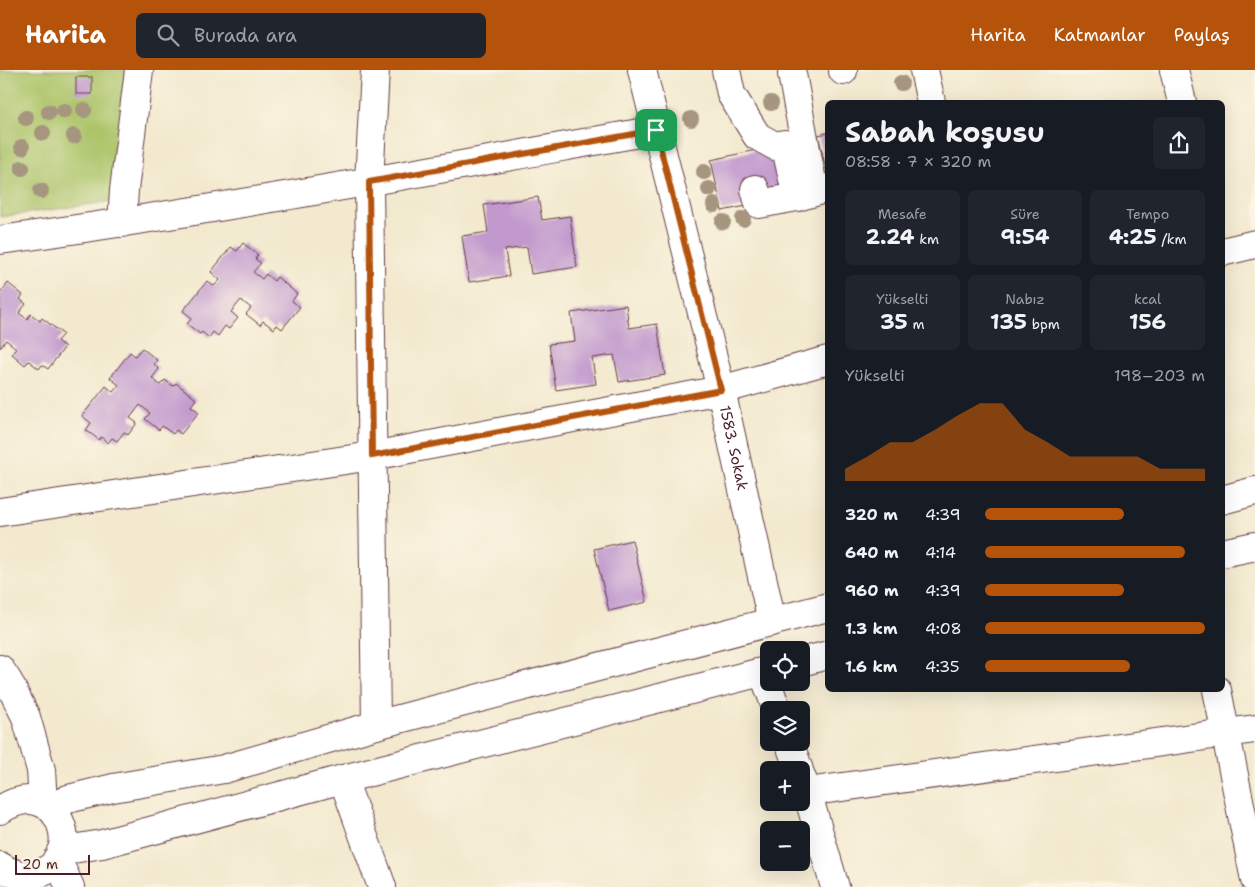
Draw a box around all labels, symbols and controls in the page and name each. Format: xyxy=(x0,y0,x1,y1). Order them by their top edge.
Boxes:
search box xyxy=(136,13,486,58)
text: Harita xyxy=(25,19,106,51)
icon: search xyxy=(154,21,182,49)
text: Burada ara xyxy=(194,23,297,48)
text: Harita xyxy=(970,23,1026,47)
text: Katmanlar xyxy=(1054,23,1146,47)
text: Paylaş xyxy=(1174,23,1230,47)
pin xyxy=(635,109,677,151)
text: Sabah koşusu xyxy=(845,113,1045,151)
icon: arrive xyxy=(642,116,670,144)
button: share xyxy=(1153,117,1205,169)
text: 08:58 · 7 × 320 m xyxy=(845,151,991,172)
text: Mesafe xyxy=(878,205,927,223)
text: Süre xyxy=(1010,205,1040,223)
text: Tempo xyxy=(1126,205,1169,223)
text: 2.24 xyxy=(866,223,914,251)
text: 9:54 xyxy=(1001,223,1049,251)
text: 4:25 xyxy=(1109,223,1157,251)
text: km xyxy=(914,230,939,248)
text: /km xyxy=(1157,230,1187,248)
text: Yükselti xyxy=(876,290,929,308)
text: Nabız xyxy=(1005,290,1045,308)
text: kcal xyxy=(1134,290,1161,308)
text: 35 xyxy=(880,308,908,336)
text: 135 xyxy=(990,308,1027,336)
text: 156 xyxy=(1129,308,1166,336)
text: m xyxy=(908,315,925,333)
text: bpm xyxy=(1027,315,1060,333)
text: Yükselti xyxy=(845,365,905,386)
text: 198–203 m xyxy=(1114,365,1205,386)
street label: 1583. Sokak xyxy=(715,404,753,492)
text: 320 m xyxy=(845,504,898,525)
text: 4:39 xyxy=(925,504,961,525)
text: 640 m xyxy=(845,542,899,563)
text: 4:14 xyxy=(925,542,956,563)
text: 960 m xyxy=(845,580,898,601)
text: 4:39 xyxy=(925,580,961,601)
text: 1.3 km xyxy=(845,618,898,639)
text: 4:08 xyxy=(925,618,962,639)
map controls xyxy=(760,641,810,871)
button: locate xyxy=(760,641,810,691)
text: 1.6 km xyxy=(845,656,897,677)
text: 4:35 xyxy=(925,656,960,677)
button: layers xyxy=(760,701,810,751)
button: + xyxy=(760,761,810,811)
button: − xyxy=(760,821,810,871)
scale bar xyxy=(15,852,90,875)
text: 20 m xyxy=(22,855,58,873)

